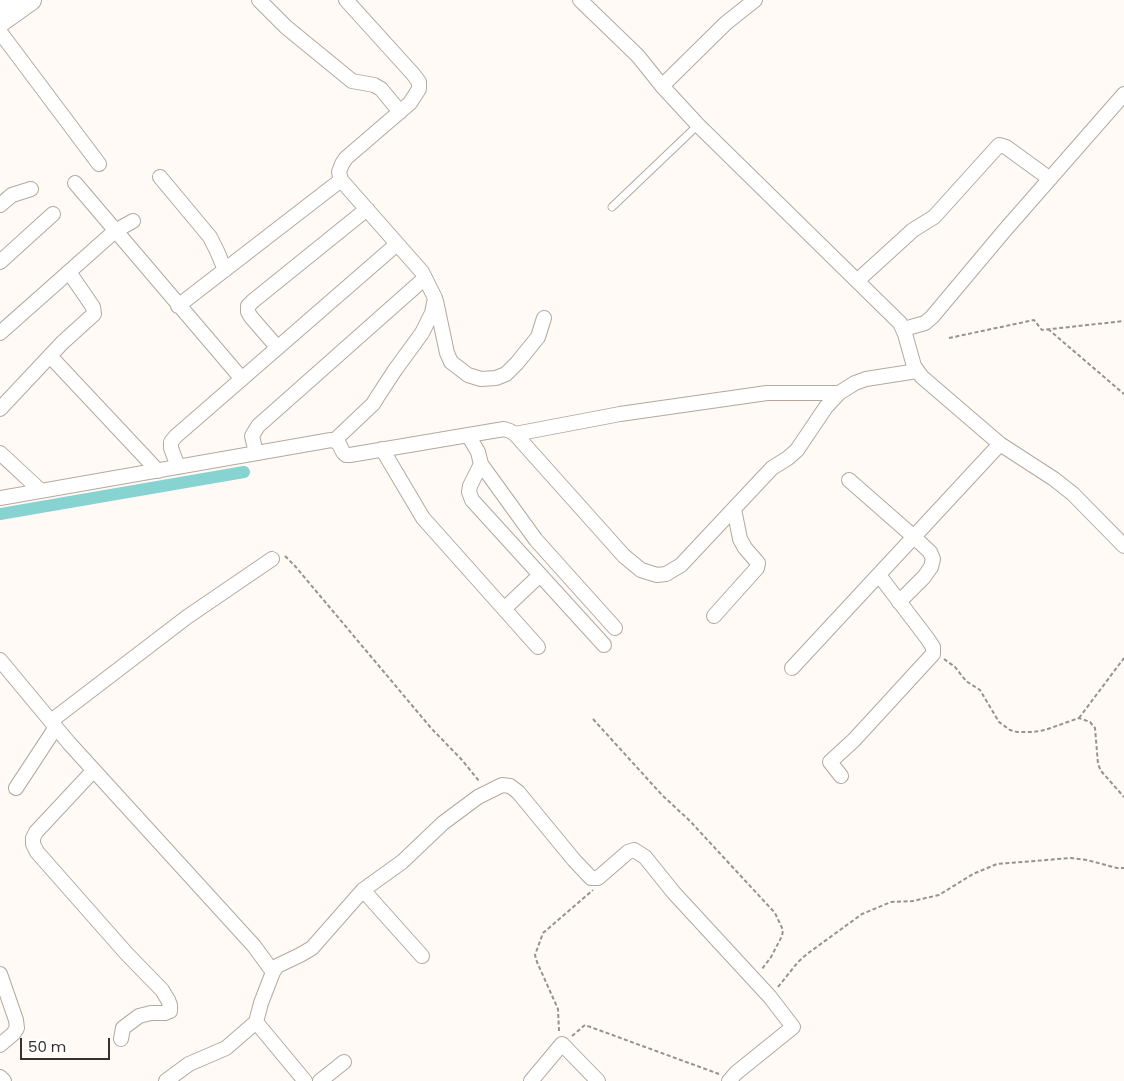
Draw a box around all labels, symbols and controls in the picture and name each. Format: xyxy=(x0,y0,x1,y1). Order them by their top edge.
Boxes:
scale bar xyxy=(22,1028,112,1060)
text: 50 m xyxy=(28,1036,66,1057)

